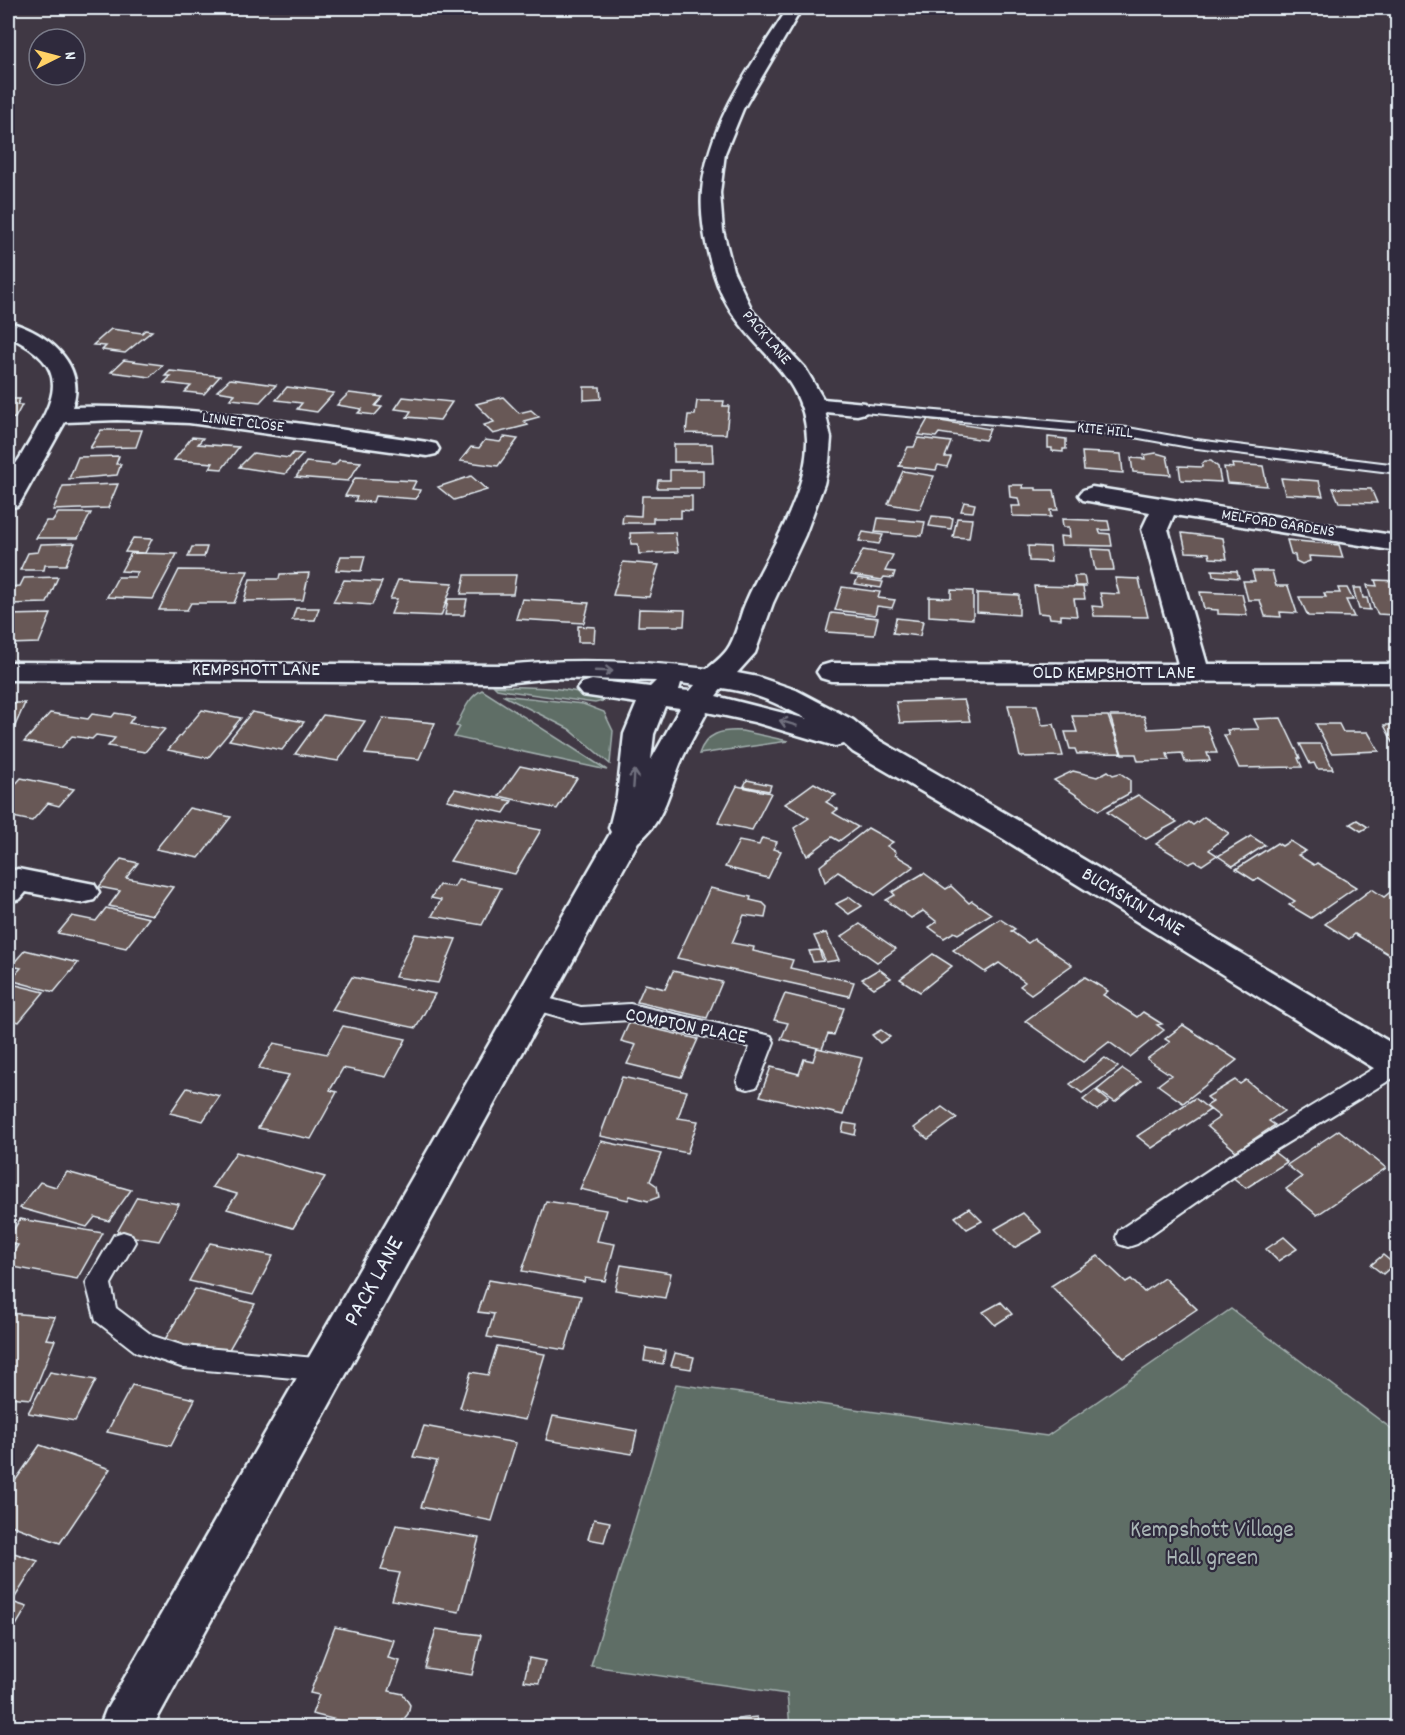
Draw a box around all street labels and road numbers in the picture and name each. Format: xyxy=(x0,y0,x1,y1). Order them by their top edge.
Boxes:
street label: PACK LANE xyxy=(736,306,797,371)
street label: LINNET CLOSE xyxy=(201,407,286,440)
street label: KITE HILL xyxy=(1076,417,1134,445)
street label: MELFORD GARDENS xyxy=(1220,504,1336,544)
street label: KEMPSHOTT LANE xyxy=(192,657,320,685)
street label: OLD KEMPSHOTT LANE xyxy=(1033,660,1195,688)
street label: BUCKSKIN LANE xyxy=(1075,861,1189,945)
street label: COMPTON PLACE xyxy=(623,1001,749,1053)
street label: PACK LANE xyxy=(336,1231,414,1333)

